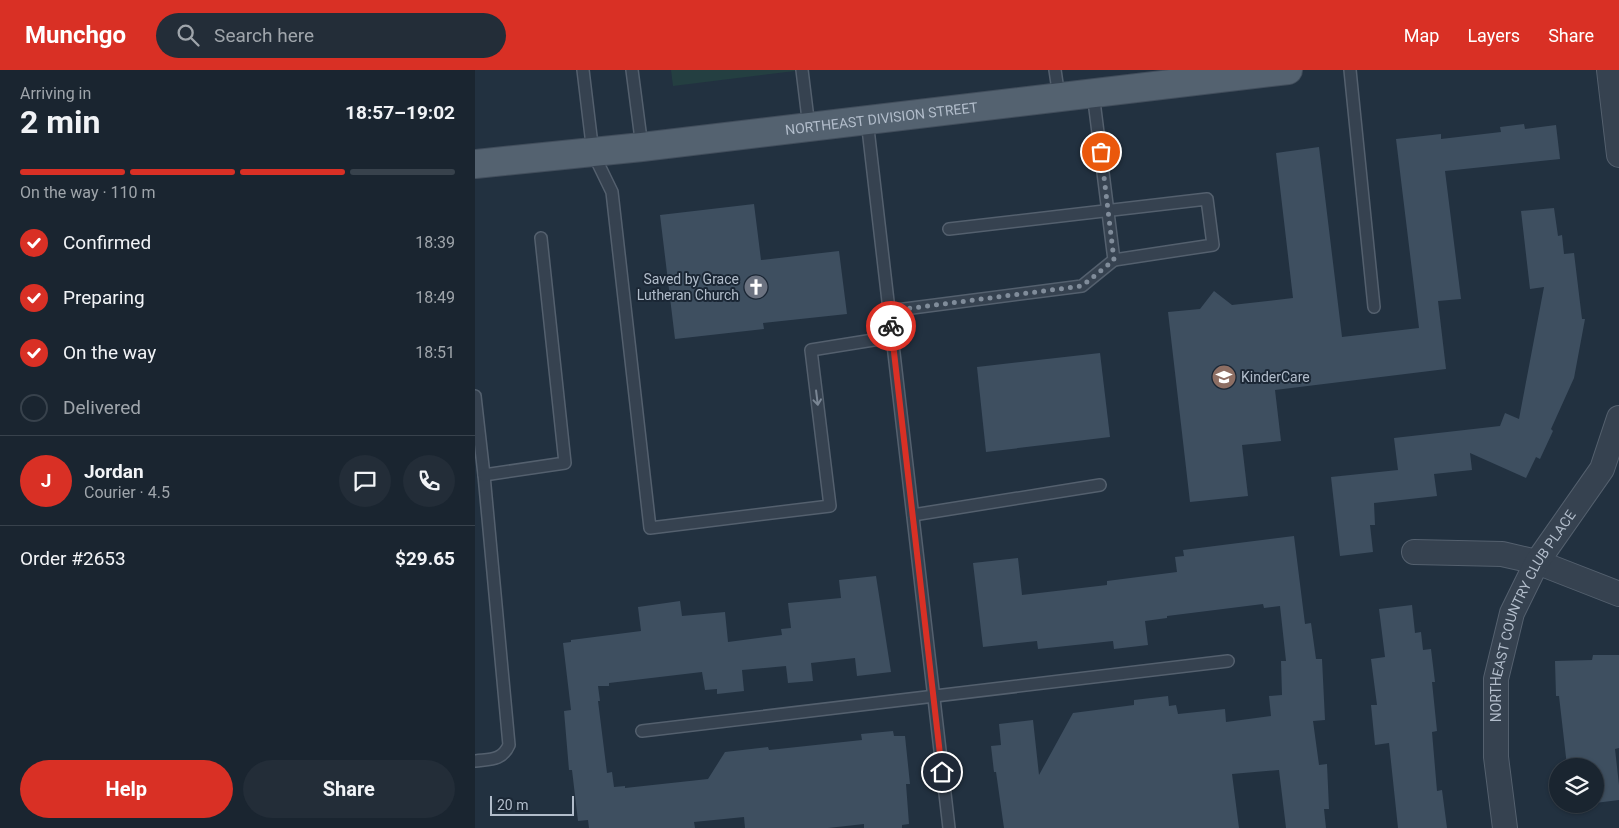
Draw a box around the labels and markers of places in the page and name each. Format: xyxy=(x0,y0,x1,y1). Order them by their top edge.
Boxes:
pin xyxy=(1080,131,1122,173)
place label: Saved by Grace Lutheran Church xyxy=(637,271,739,303)
church icon: Saved by Grace Lutheran Church xyxy=(743,274,769,300)
school or university icon: KinderCare xyxy=(1211,364,1237,390)
place label: KinderCare xyxy=(1241,369,1310,385)
pin xyxy=(921,751,963,793)

